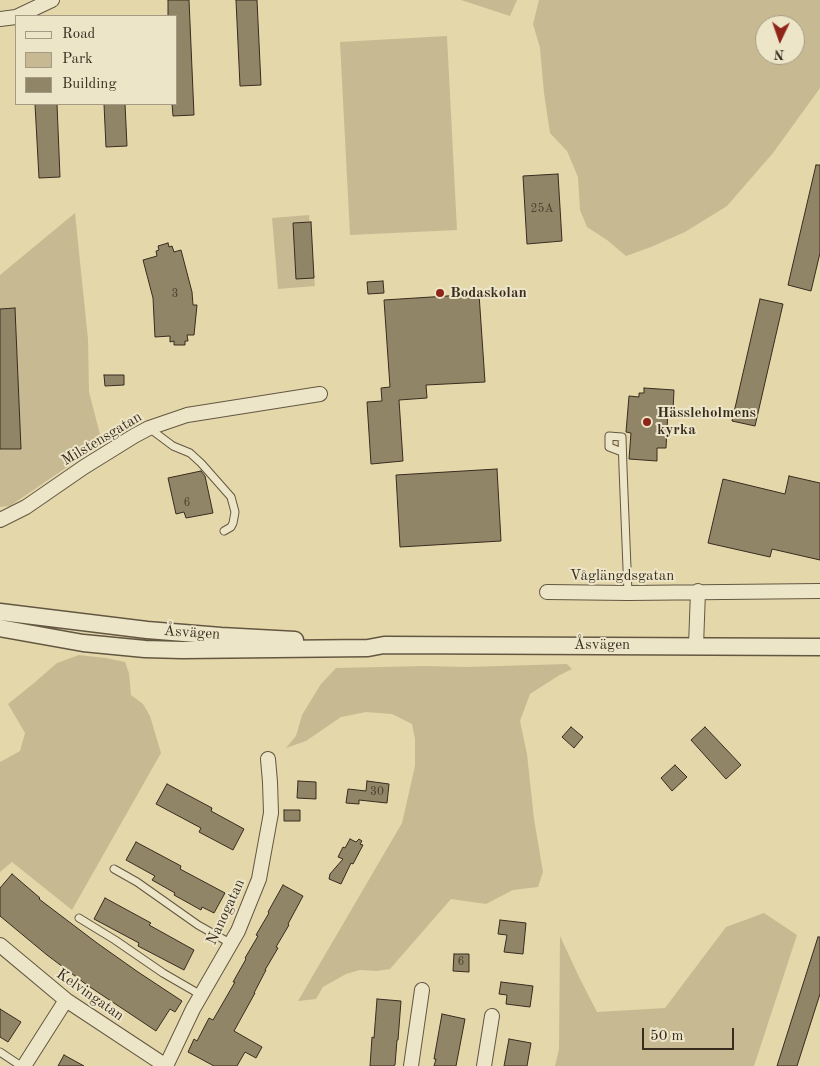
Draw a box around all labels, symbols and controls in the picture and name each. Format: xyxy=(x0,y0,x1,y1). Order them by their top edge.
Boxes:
legend xyxy=(15,15,178,105)
north arrow xyxy=(755,15,805,65)
text: Road xyxy=(62,27,95,42)
text: N xyxy=(774,47,785,61)
text: Park xyxy=(62,52,93,67)
text: Building xyxy=(62,77,117,92)
house number: 25A xyxy=(530,202,554,216)
place label: Bodaskolan xyxy=(450,284,527,302)
house number: 3 xyxy=(172,287,178,301)
marker: Bodaskolan xyxy=(434,287,446,299)
place label: Hässleholmens kyrka xyxy=(657,404,756,439)
street label: Milstensgatan xyxy=(59,408,145,470)
marker: Hässleholmens kyrka xyxy=(641,416,653,428)
house number: 6 xyxy=(184,496,190,510)
street label: Våglängdsgatan xyxy=(570,567,674,585)
street label: Åsvägen xyxy=(163,622,221,644)
street label: Åsvägen xyxy=(574,636,630,654)
house number: 30 xyxy=(370,785,384,799)
street label: Nanogatan xyxy=(203,876,249,948)
house number: 6 xyxy=(458,955,464,969)
street label: Kelvingatan xyxy=(53,965,127,1025)
scale bar xyxy=(645,1018,738,1050)
text: 50 m xyxy=(650,1029,684,1044)

